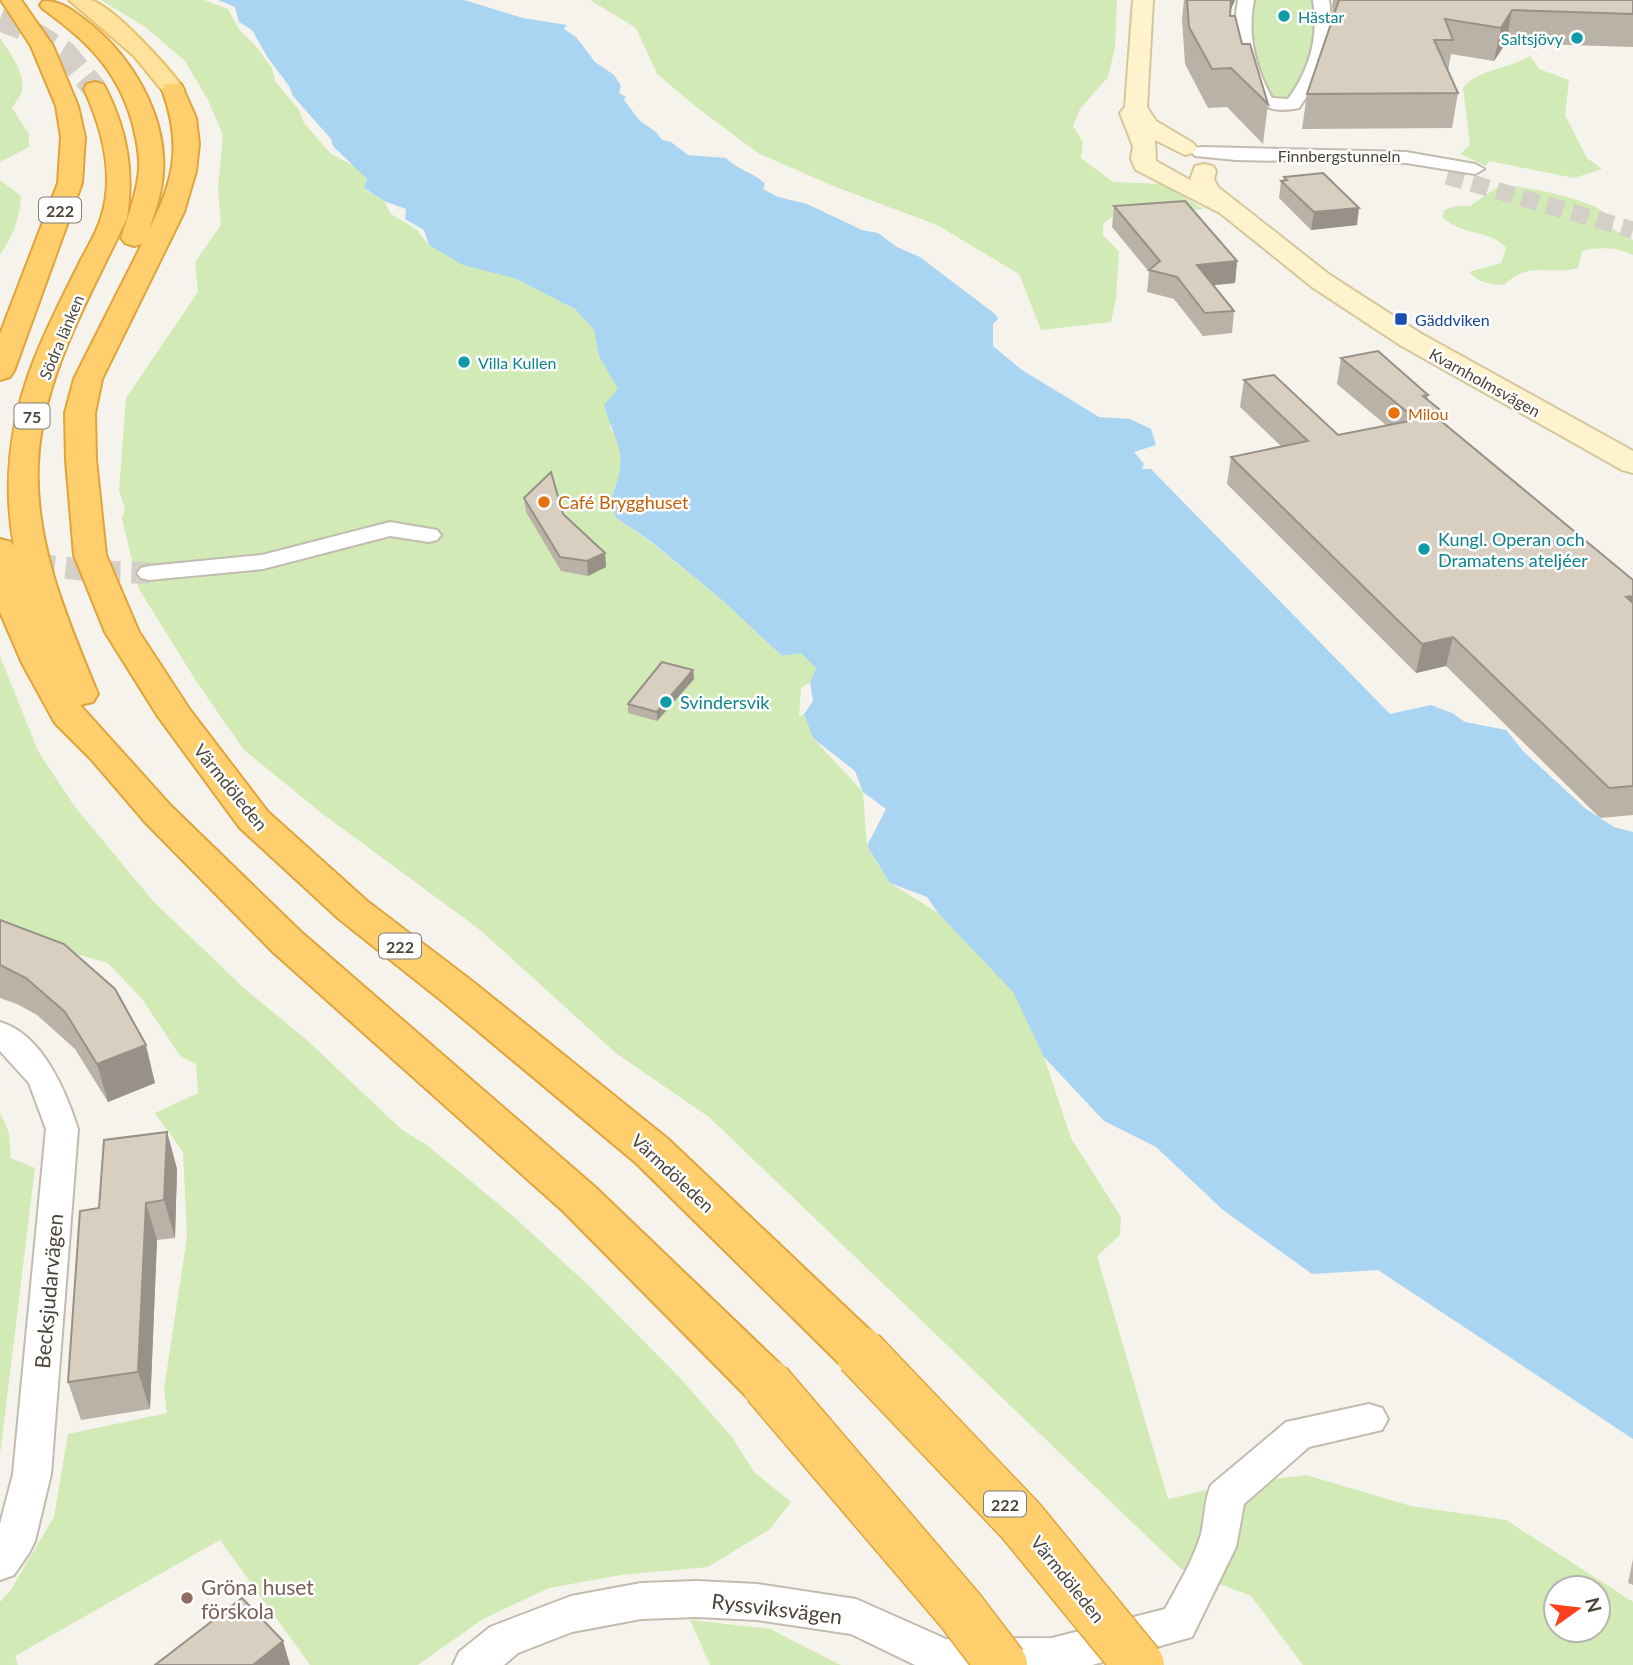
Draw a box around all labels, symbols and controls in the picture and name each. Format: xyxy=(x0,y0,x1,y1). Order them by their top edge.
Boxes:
place label: Hästar xyxy=(1298,7,1345,26)
marker: Hästar xyxy=(1276,8,1292,24)
place label: Saltsjövy xyxy=(1501,29,1564,48)
marker: Saltsjövy xyxy=(1569,30,1585,46)
street label: Finnbergstunneln xyxy=(1278,146,1400,165)
road number: 222 xyxy=(39,198,81,222)
street label: Södra länken xyxy=(35,292,87,382)
place label: Gäddviken xyxy=(1415,310,1490,329)
marker: Gäddviken xyxy=(1393,311,1409,327)
street label: Kvarnholmsvägen xyxy=(1426,344,1544,420)
place label: Villa Kullen xyxy=(478,353,556,372)
marker: Villa Kullen xyxy=(456,354,472,370)
road number: 75 xyxy=(14,404,50,428)
place label: Milou xyxy=(1408,404,1448,423)
marker: Milou xyxy=(1386,405,1402,421)
place label: Café Brygghuset xyxy=(558,491,689,513)
marker: Café Brygghuset xyxy=(536,494,552,510)
place label: Kungl. Operan och Dramatens ateljéer xyxy=(1438,528,1588,571)
marker: Kungl. Operan och Dramatens ateljéer xyxy=(1416,541,1432,557)
place label: Svindersvik xyxy=(680,691,770,713)
marker: Svindersvik xyxy=(658,694,674,710)
street label: Värmdöleden xyxy=(189,739,273,835)
road number: 222 xyxy=(379,934,421,958)
street label: Värmdöleden xyxy=(627,1129,719,1217)
street label: Becksjudarvägen xyxy=(29,1212,67,1370)
road number: 222 xyxy=(984,1492,1026,1516)
street label: Värmdöleden xyxy=(1026,1531,1110,1627)
place label: Gröna huset förskola xyxy=(201,1574,314,1623)
north arrow xyxy=(1542,1574,1612,1644)
street label: Ryssviksvägen xyxy=(710,1588,844,1628)
marker: Gröna huset förskola xyxy=(179,1590,195,1606)
text: N xyxy=(1581,1595,1607,1615)

